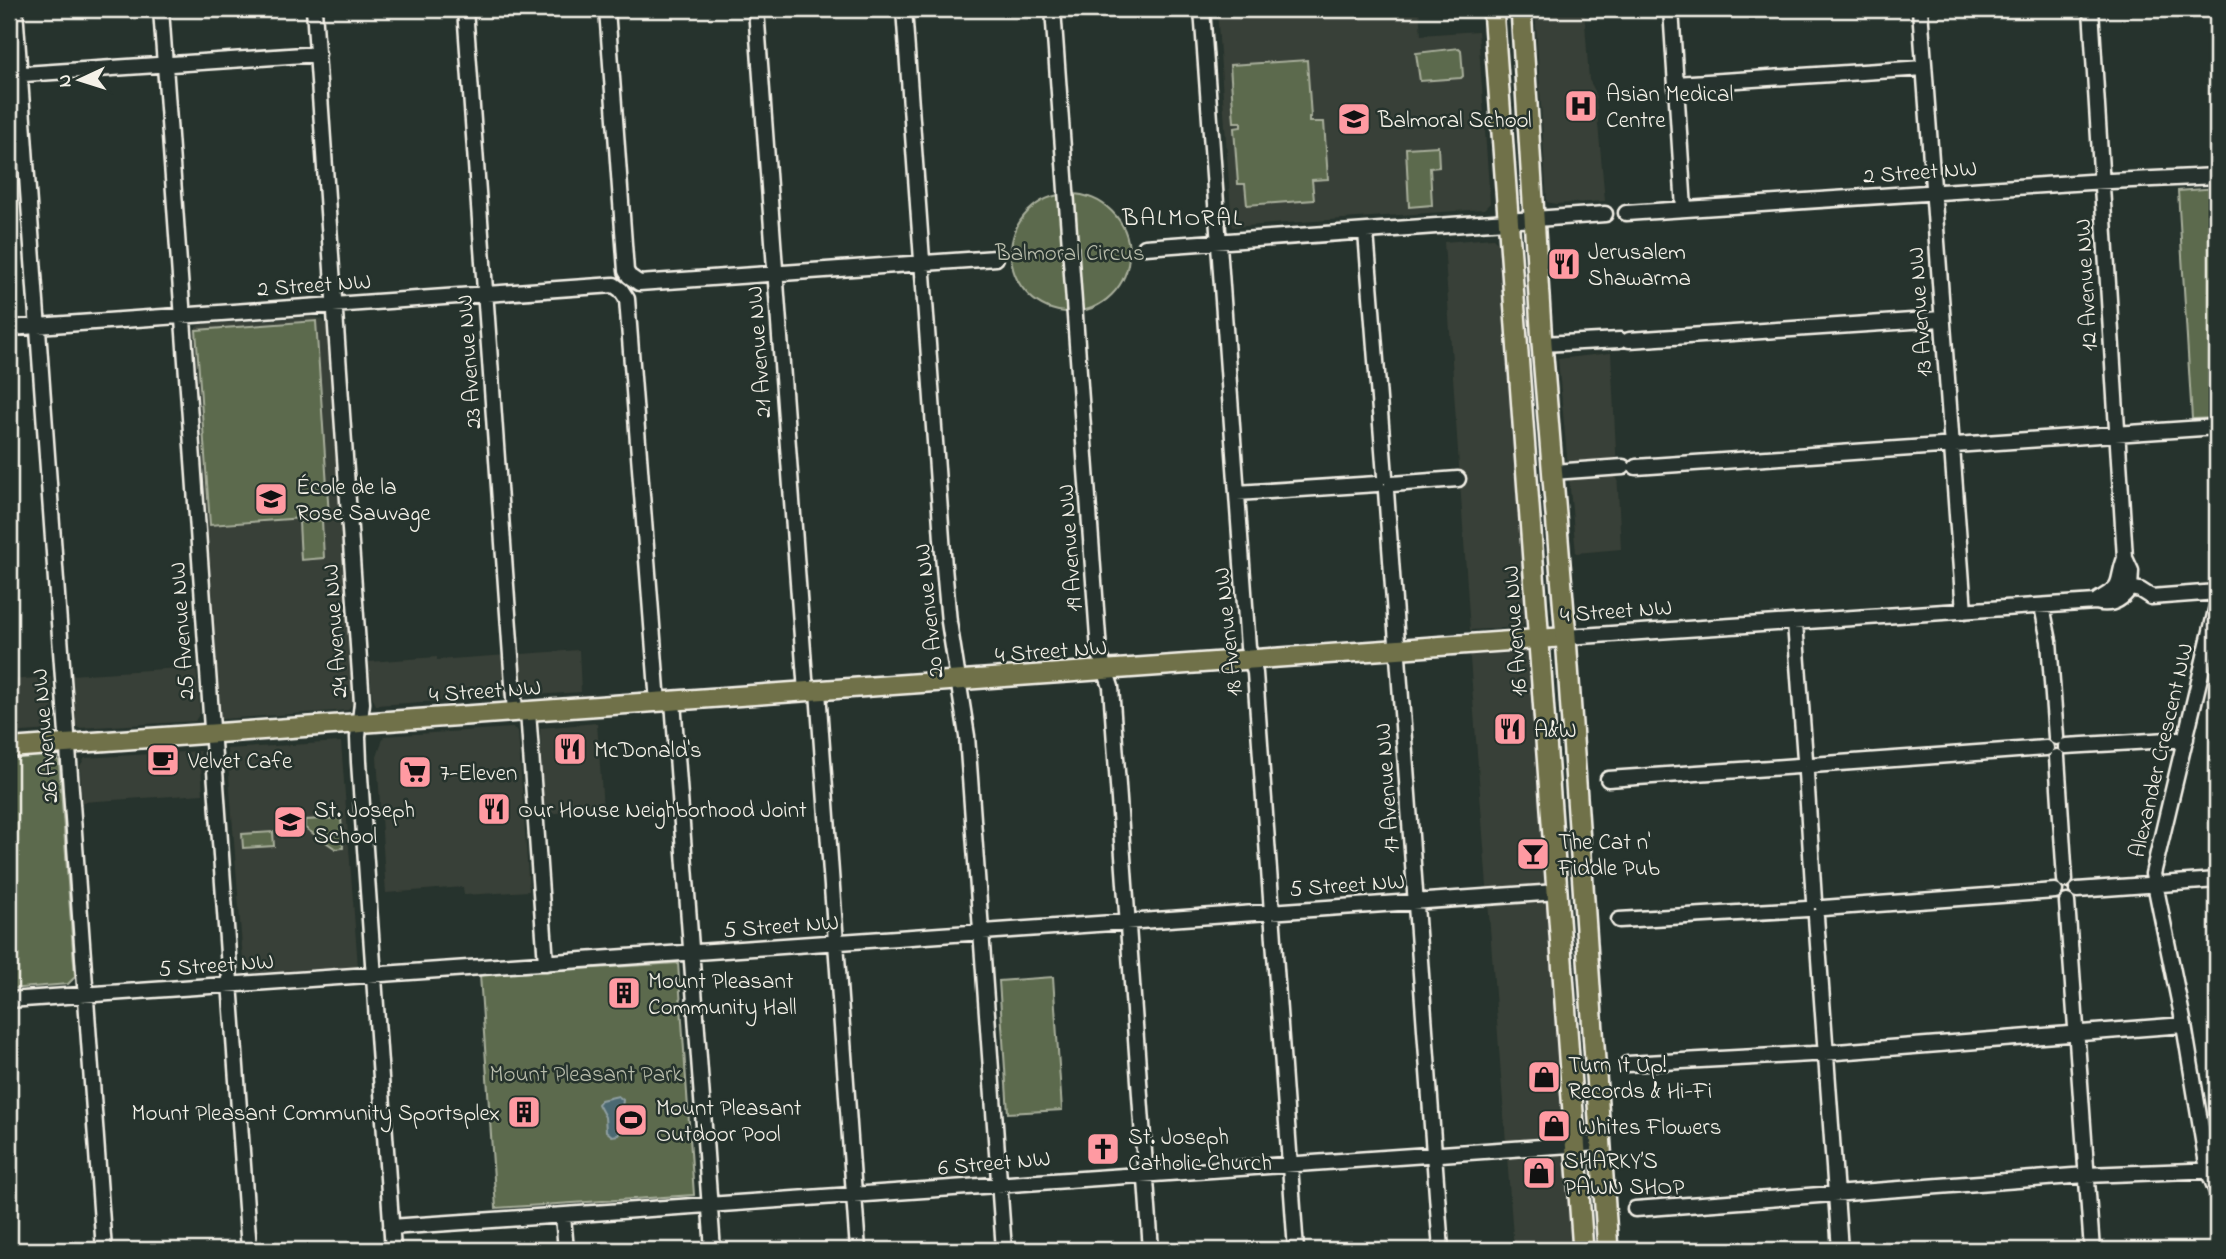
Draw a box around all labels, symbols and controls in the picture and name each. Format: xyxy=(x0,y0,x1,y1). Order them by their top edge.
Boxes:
north arrow xyxy=(46,46,116,116)
text: N xyxy=(52,73,79,88)
place label: Asian Medical Centre xyxy=(1606,79,1733,138)
hospital icon: Asian Medical Centre xyxy=(1562,87,1600,125)
school or university icon: Balmoral School xyxy=(1335,100,1373,138)
place label: Balmoral School xyxy=(1377,105,1532,138)
street label: 2 Street NW xyxy=(1862,153,1978,194)
district label: BALMORAL xyxy=(1121,202,1244,237)
street label: 12 Avenue NW xyxy=(2068,218,2107,352)
place label: Jerusalem Shawarma xyxy=(1588,237,1691,296)
park label: Balmoral Circus xyxy=(994,238,1145,271)
restaurant icon: Jerusalem Shawarma xyxy=(1545,245,1583,283)
street label: 13 Avenue NW xyxy=(1900,246,1943,378)
street label: 2 Street NW xyxy=(256,266,372,307)
street label: 21 Avenue NW xyxy=(739,285,782,419)
street label: 23 Avenue NW xyxy=(449,294,492,430)
place label: École de la Rose Sauvage xyxy=(296,472,431,532)
school or university icon: École de la Rose Sauvage xyxy=(252,480,290,518)
street label: 19 Avenue NW xyxy=(1051,483,1092,613)
street label: 20 Avenue NW xyxy=(907,542,954,680)
street label: 25 Avenue NW xyxy=(162,561,205,701)
street label: 24 Avenue NW xyxy=(315,563,358,699)
street label: 16 Avenue NW xyxy=(1495,564,1538,697)
street label: 18 Avenue NW xyxy=(1206,566,1253,698)
street label: 4 Street NW xyxy=(1559,592,1673,633)
street label: 4 Street NW xyxy=(994,632,1108,673)
street label: Alexander Crescent NW xyxy=(2122,640,2203,861)
street label: 26 Avenue NW xyxy=(24,667,69,805)
street label: 4 Street NW xyxy=(428,672,542,713)
restaurant icon: A&W xyxy=(1491,710,1529,748)
place label: A&W xyxy=(1534,715,1577,748)
street label: 17 Avenue NW xyxy=(1367,722,1410,854)
restaurant icon: McDonald's xyxy=(551,730,589,768)
place label: McDonald's xyxy=(594,735,702,768)
cafe icon: Velvet Cafe xyxy=(144,741,182,779)
place label: Velvet Cafe xyxy=(187,746,293,779)
supermarket icon: 7-Eleven xyxy=(396,753,434,791)
place label: 7-Eleven xyxy=(440,758,517,791)
restaurant icon: Our House Neighborhood Joint xyxy=(475,790,513,828)
place label: St. Joseph School xyxy=(314,795,415,854)
place label: Our House Neighborhood Joint xyxy=(518,795,807,829)
school or university icon: St. Joseph School xyxy=(271,803,309,841)
place label: The Cat n' Fiddle Pub xyxy=(1557,827,1660,886)
bar icon: The Cat n' Fiddle Pub xyxy=(1514,835,1552,873)
street label: 5 Street NW xyxy=(1288,866,1406,907)
street label: 5 Street NW xyxy=(722,907,840,948)
street label: 5 Street NW xyxy=(157,946,275,987)
place label: Mount Pleasant Community Hall xyxy=(648,966,797,1027)
building icon: Mount Pleasant Community Hall xyxy=(605,974,643,1012)
place label: Turn It Up! Records & Hi-Fi xyxy=(1568,1050,1712,1109)
shop icon: Turn It Up! Records & Hi-Fi xyxy=(1525,1058,1563,1096)
park label: Mount Pleasant Park xyxy=(490,1059,683,1092)
building icon: Mount Pleasant Community Sportsplex xyxy=(505,1093,543,1131)
place label: Mount Pleasant Outdoor Pool xyxy=(656,1093,802,1152)
place label: Mount Pleasant Community Sportsplex xyxy=(131,1098,500,1133)
sports icon: Mount Pleasant Outdoor Pool xyxy=(612,1101,650,1139)
shop icon: Whites Flowers xyxy=(1535,1107,1573,1145)
place label: Whites Flowers xyxy=(1578,1112,1721,1145)
place label: St. Joseph Catholic Church xyxy=(1128,1122,1272,1181)
church icon: St. Joseph Catholic Church xyxy=(1084,1130,1122,1168)
street label: 6 Street NW xyxy=(937,1143,1052,1186)
place label: SHARKY’S PAWN SHOP xyxy=(1564,1146,1684,1205)
shop icon: SHARKY’S PAWN SHOP xyxy=(1520,1154,1558,1192)

